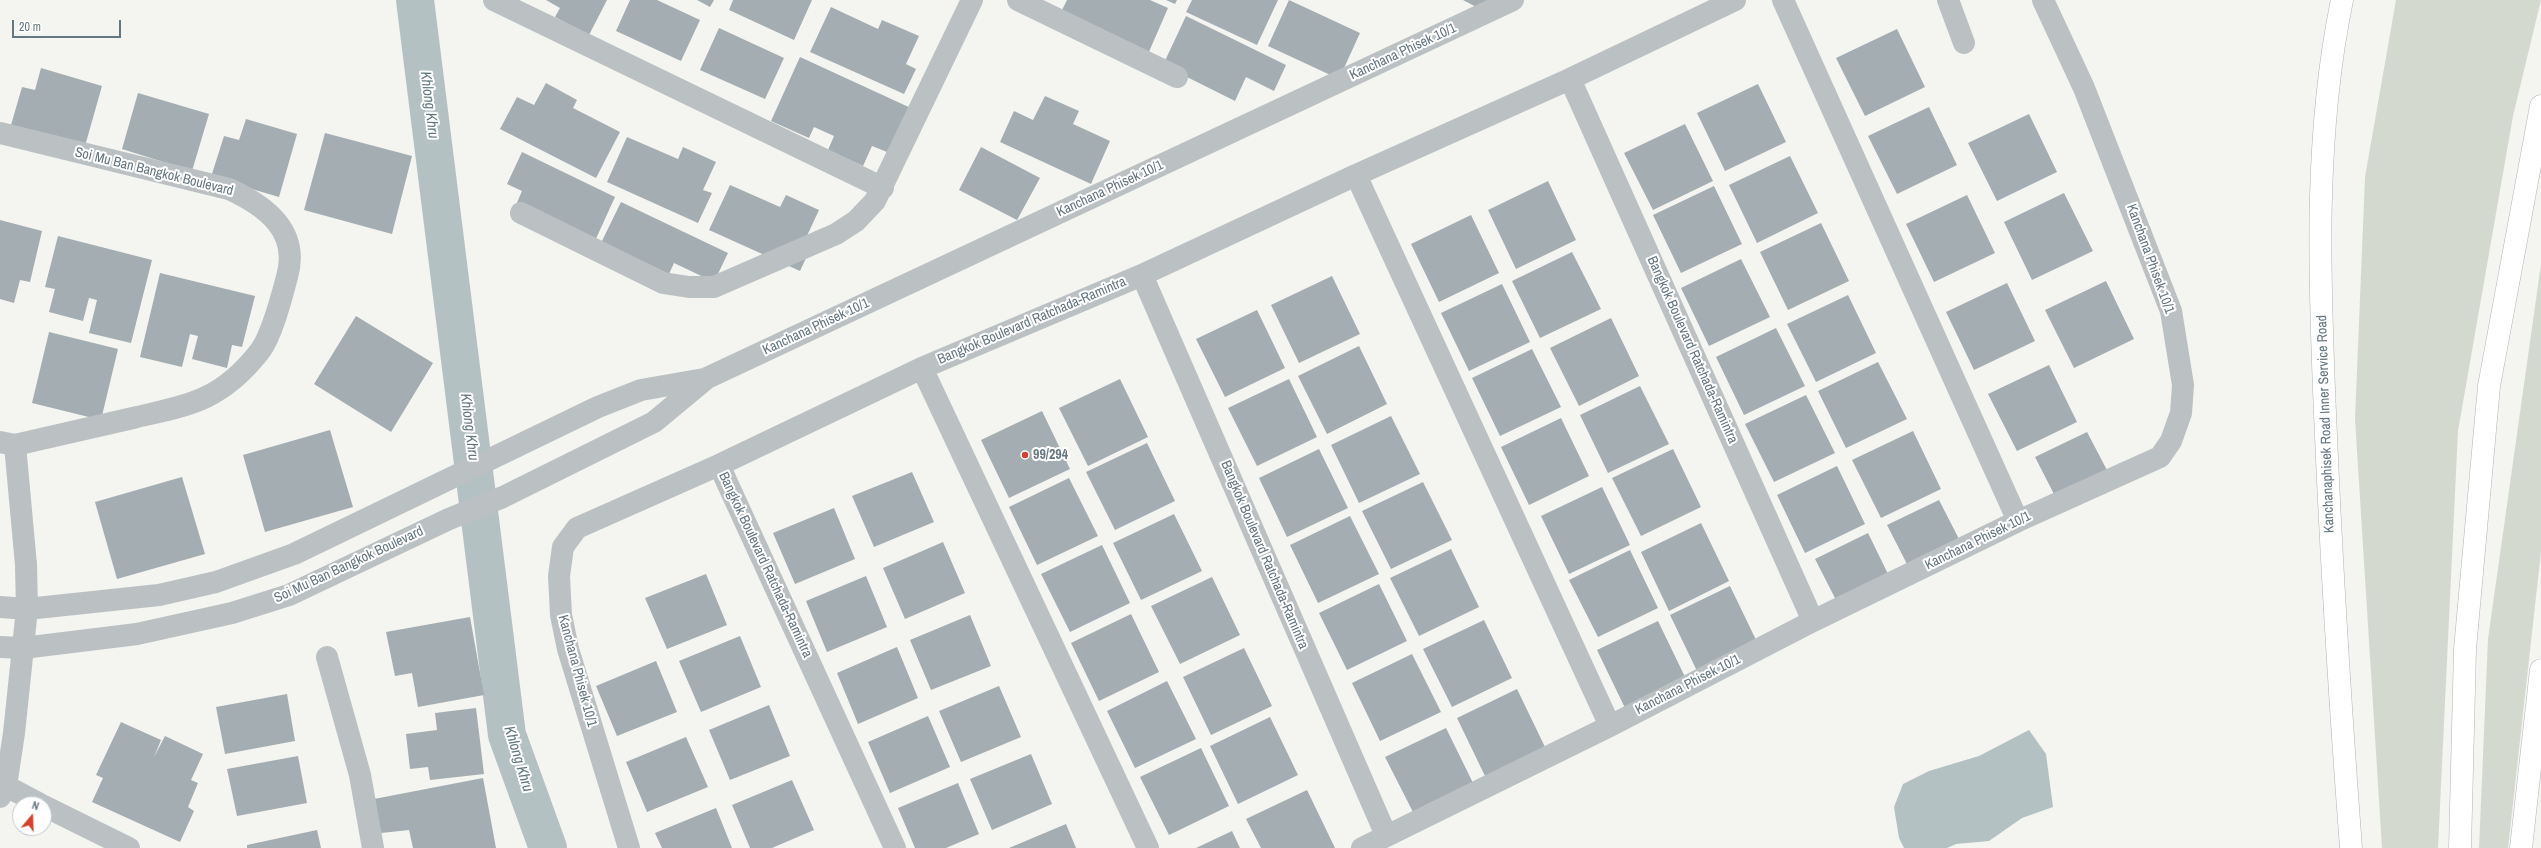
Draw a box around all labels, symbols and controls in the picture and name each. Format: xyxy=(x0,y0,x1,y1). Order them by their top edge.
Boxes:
scale bar xyxy=(14,12,123,38)
text: 20 m xyxy=(19,19,41,35)
street label: Kanchana Phisek 10/1 xyxy=(1347,20,1459,84)
water label: Khlong Khru xyxy=(416,70,442,140)
street label: Soi Mu Ban Bangkok Boulevard xyxy=(73,144,235,200)
street label: Kanchana Phisek 10/1 xyxy=(1054,157,1166,221)
street label: Kanchana Phisek 10/1 xyxy=(2122,202,2178,316)
street label: Bangkok Boulevard Ratchada-Ramintra xyxy=(1643,254,1741,446)
street label: Bangkok Boulevard Ratchada-Ramintra xyxy=(935,274,1129,368)
street label: Kanchana Phisek 10/1 xyxy=(760,295,872,359)
street label: Kanchanaphisek Road Inner Service Road xyxy=(2314,315,2338,533)
water label: Khlong Khru xyxy=(456,392,482,462)
place label: 99/294 xyxy=(1033,447,1068,463)
marker: 99/294 xyxy=(1020,450,1030,460)
street label: Bangkok Boulevard Ratchada-Ramintra xyxy=(1217,458,1311,652)
street label: Bangkok Boulevard Ratchada-Ramintra xyxy=(715,469,815,661)
street label: Kanchana Phisek 10/1 xyxy=(1922,508,2034,574)
street label: Soi Mu Ban Bangkok Boulevard xyxy=(272,523,426,607)
street label: Kanchana Phisek 10/1 xyxy=(554,613,600,729)
street label: Kanchana Phisek 10/1 xyxy=(1633,651,1743,719)
water label: Khlong Khru xyxy=(499,724,537,794)
north arrow xyxy=(12,796,52,836)
text: N xyxy=(30,798,41,813)

